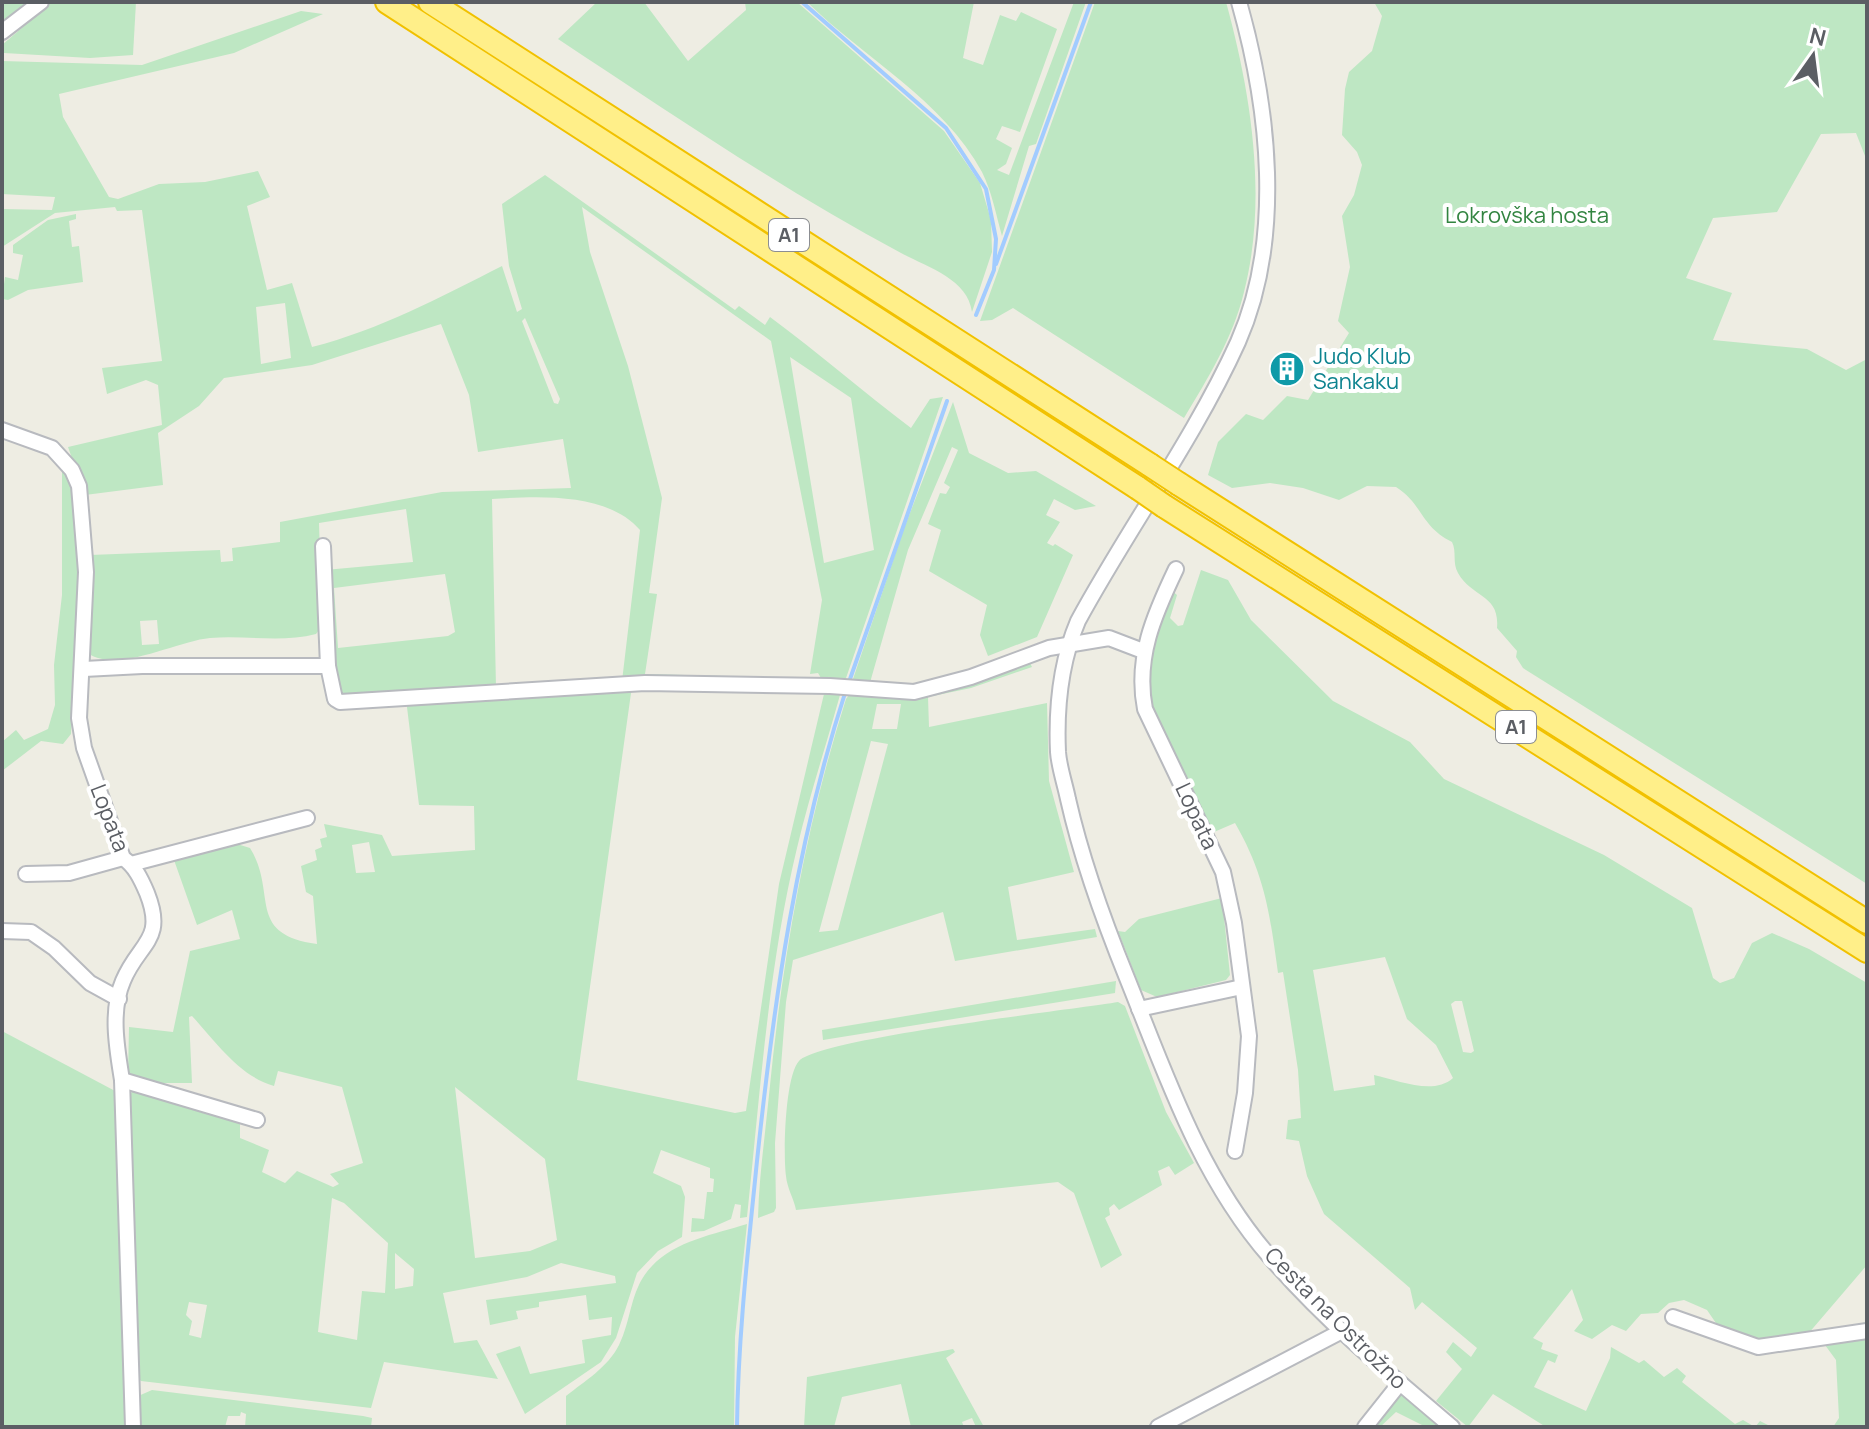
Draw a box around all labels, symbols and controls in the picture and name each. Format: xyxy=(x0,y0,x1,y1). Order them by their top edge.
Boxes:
north arrow xyxy=(1773,16,1853,96)
text: N xyxy=(1807,20,1829,53)
park label: Lokrovška hosta xyxy=(1445,200,1609,230)
road number: A1 xyxy=(769,219,809,251)
place label: Judo Klub Sankaku xyxy=(1313,341,1411,396)
building icon: Judo Klub Sankaku xyxy=(1268,350,1306,388)
road number: A1 xyxy=(1496,711,1536,743)
street label: Lopata xyxy=(1169,778,1225,854)
street label: Lopata xyxy=(83,780,137,856)
street label: Cesta na Ostrožno xyxy=(1258,1240,1414,1396)

